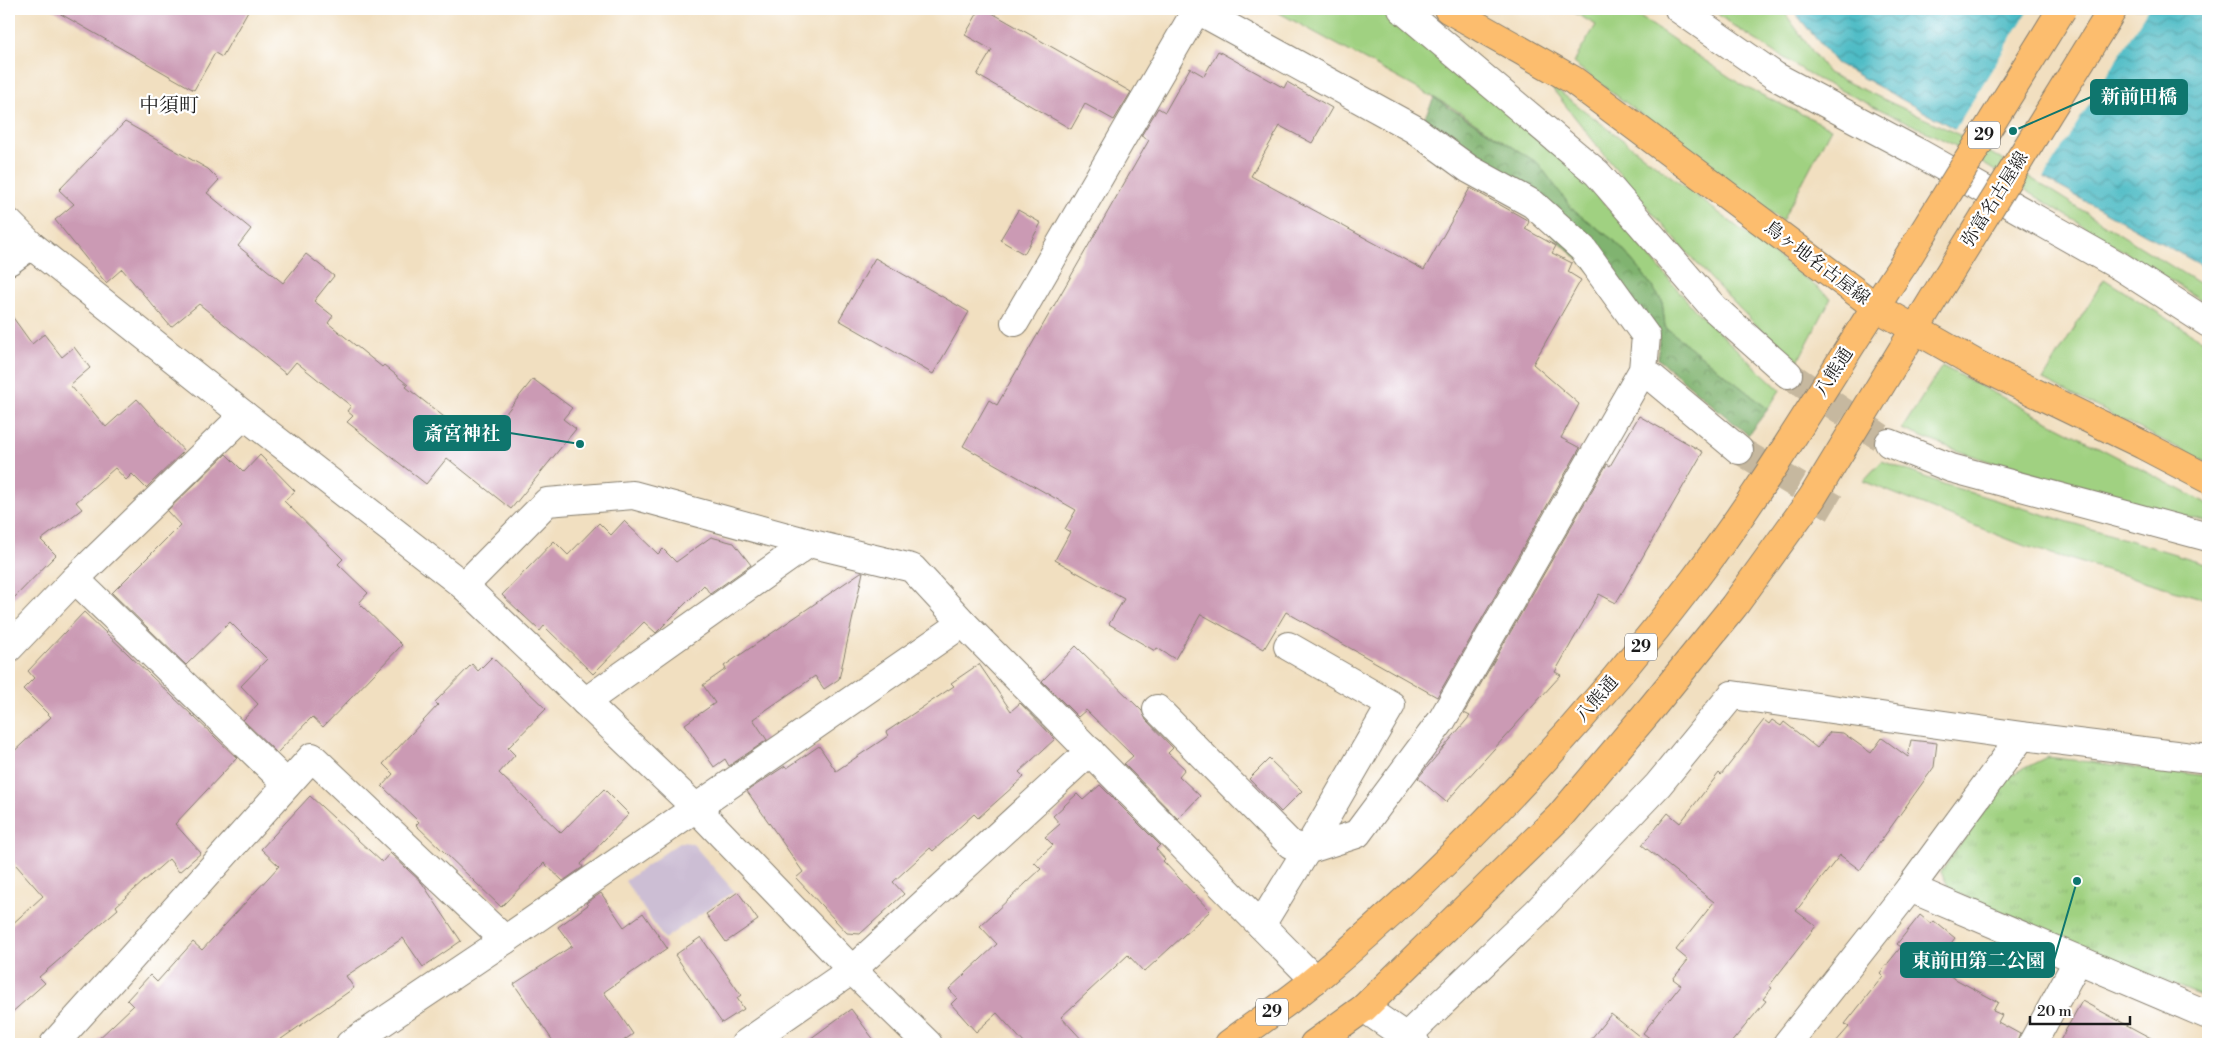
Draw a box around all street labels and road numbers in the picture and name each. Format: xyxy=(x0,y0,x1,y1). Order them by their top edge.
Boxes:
road number: 29 xyxy=(1968,122,2000,148)
street label: 弥富名古屋線 xyxy=(1957,147,2033,251)
street label: 鳥ヶ地名古屋線 xyxy=(1760,216,1874,310)
street label: 八熊通 xyxy=(1810,343,1858,401)
road number: 29 xyxy=(1625,634,1657,660)
street label: 八熊通 xyxy=(1571,671,1623,727)
road number: 29 xyxy=(1256,999,1288,1026)

